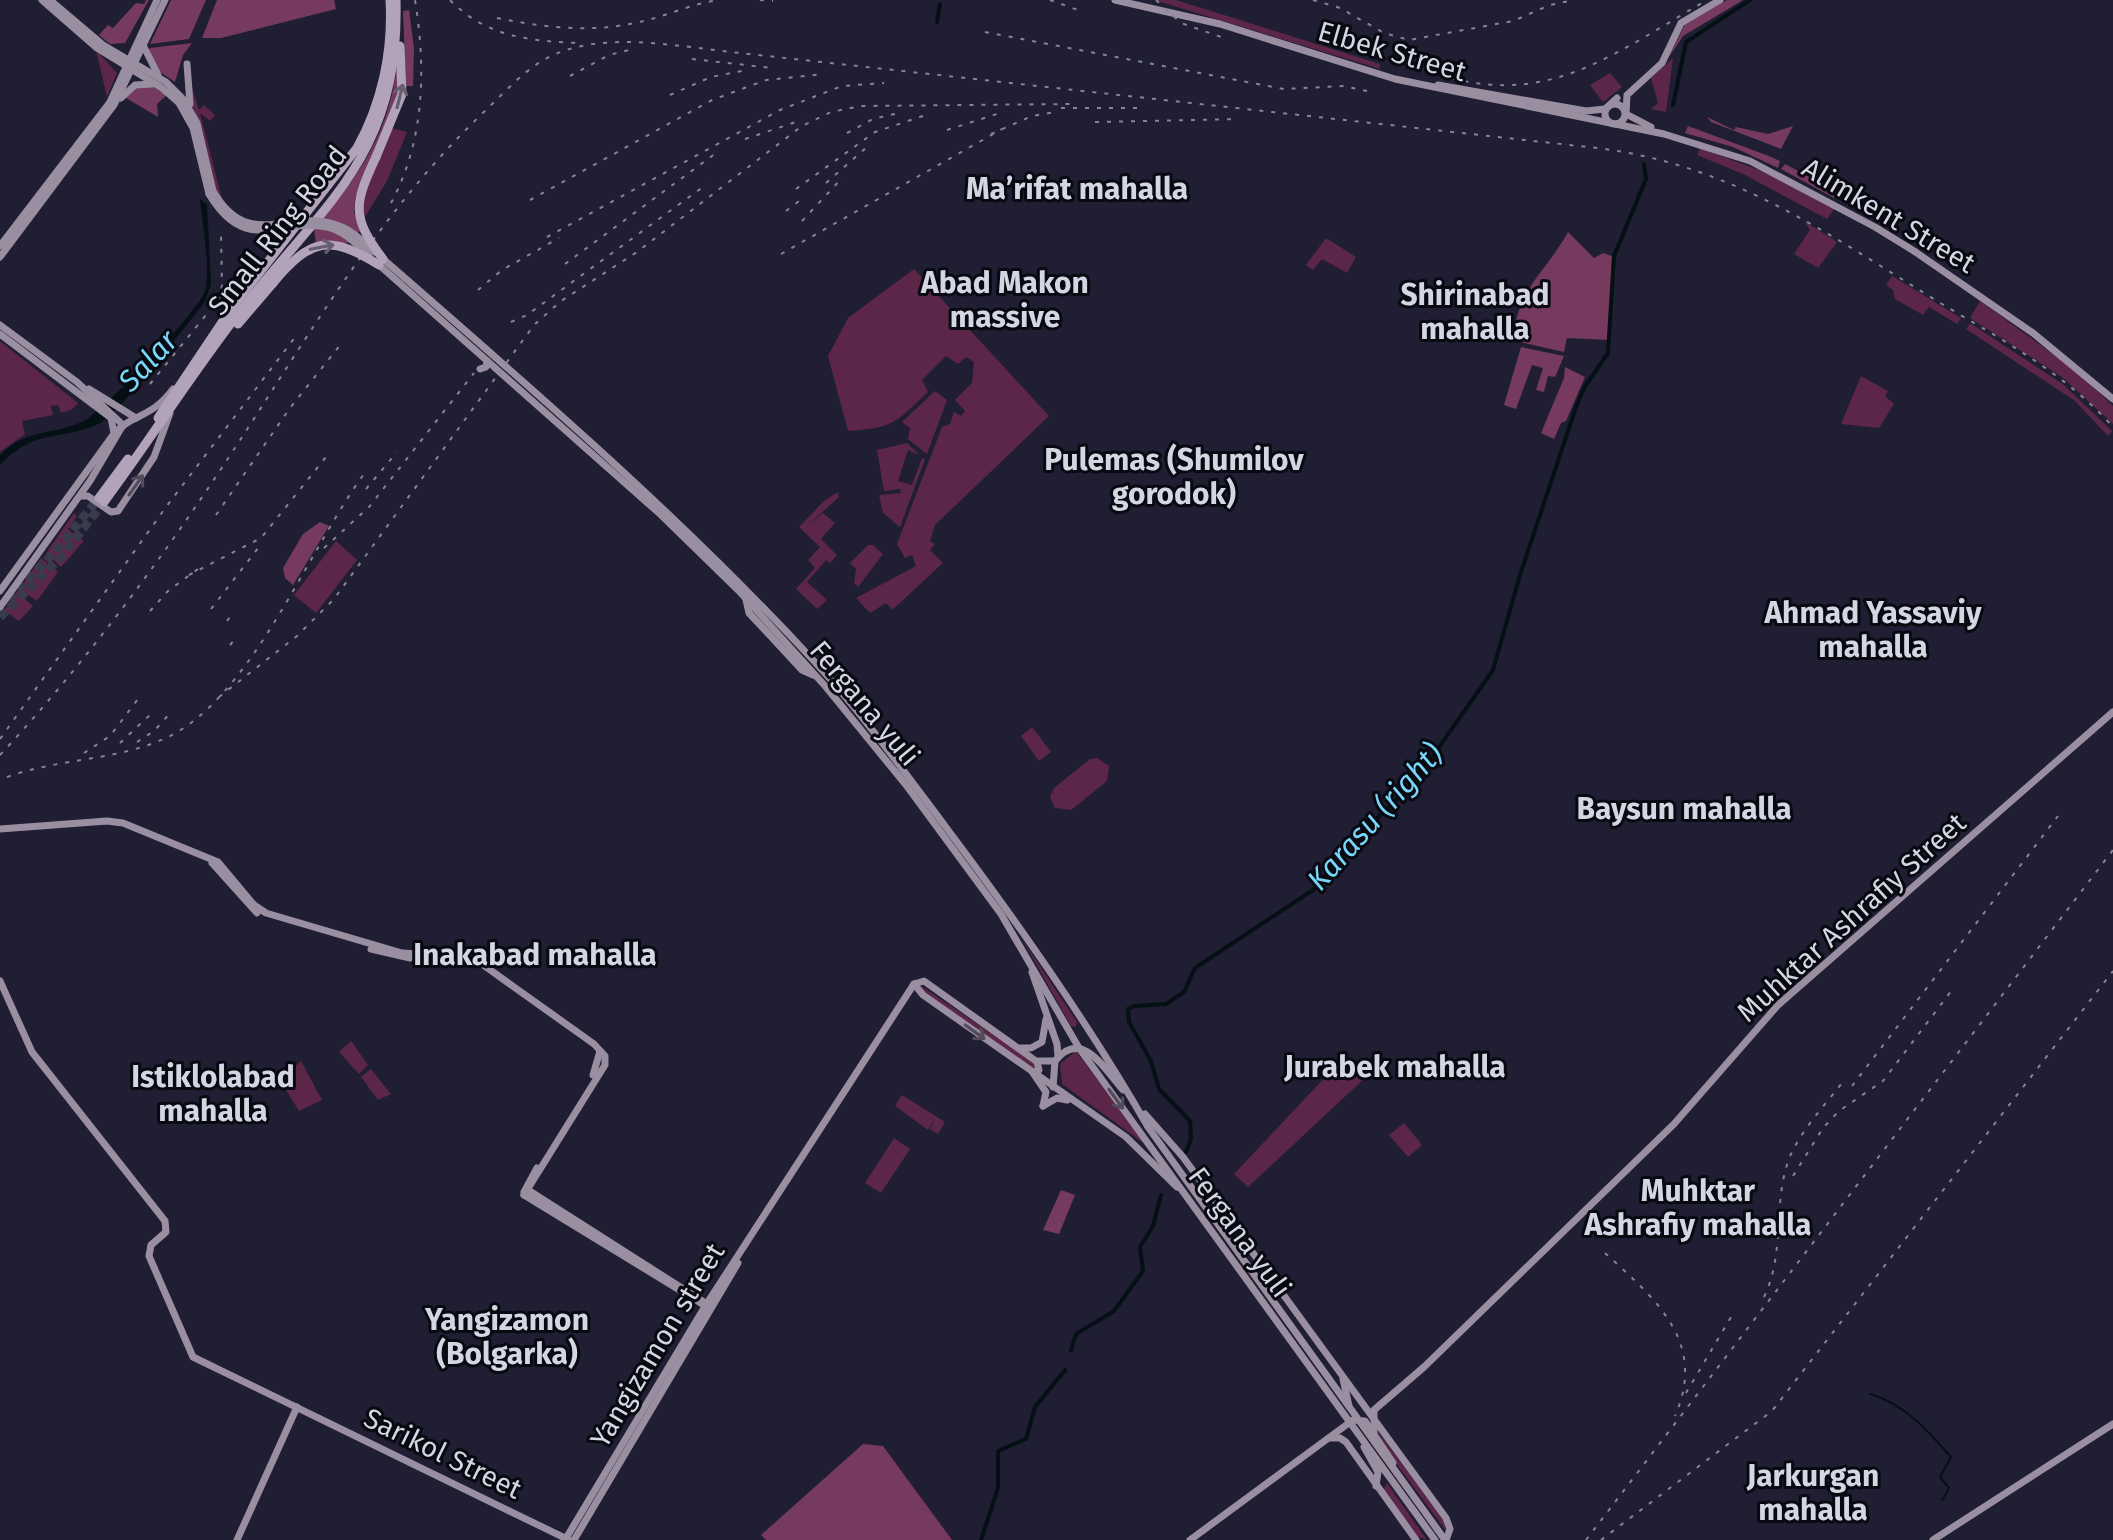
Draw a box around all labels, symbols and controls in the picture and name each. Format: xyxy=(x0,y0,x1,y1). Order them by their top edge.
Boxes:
street label: Elbek Street xyxy=(1314,15,1471,89)
one-way arrow xyxy=(393,84,408,110)
street label: Small Ring Road xyxy=(201,139,354,322)
street label: Alimkent Street xyxy=(1797,151,1982,280)
district label: Maʼrifat mahalla xyxy=(966,171,1188,207)
one-way arrow xyxy=(308,238,334,253)
district label: Abad Makon massive xyxy=(920,265,1089,335)
district label: Shirinabad mahalla xyxy=(1400,277,1550,347)
water label: Salar xyxy=(110,322,186,400)
district label: Pulemas (Shumilov gorodok) xyxy=(1044,442,1304,512)
one-way arrow xyxy=(128,474,144,496)
district label: Ahmad Yassaviy mahalla xyxy=(1763,595,1982,665)
street label: Fergana yuli xyxy=(803,634,926,772)
water label: Karasu (right) xyxy=(1300,736,1450,898)
district label: Baysun mahalla xyxy=(1576,791,1792,827)
street label: Muhktar Ashrafiy Street xyxy=(1730,805,1973,1029)
district label: Inakabad mahalla xyxy=(413,937,657,973)
one-way arrow xyxy=(963,1024,985,1040)
district label: Jurabek mahalla xyxy=(1283,1049,1506,1085)
district label: Istiklolabad mahalla xyxy=(131,1059,295,1129)
one-way arrow xyxy=(1107,1088,1124,1109)
street label: Fergana yuli xyxy=(1181,1161,1298,1304)
district label: Muhktar Ashrafiy mahalla xyxy=(1584,1173,1811,1243)
street label: Yangizamon street xyxy=(583,1236,732,1453)
district label: Yangizamon (Bolgarka) xyxy=(424,1302,589,1372)
street label: Sarikol Street xyxy=(359,1401,528,1506)
district label: Jarkurgan mahalla xyxy=(1746,1458,1879,1528)

